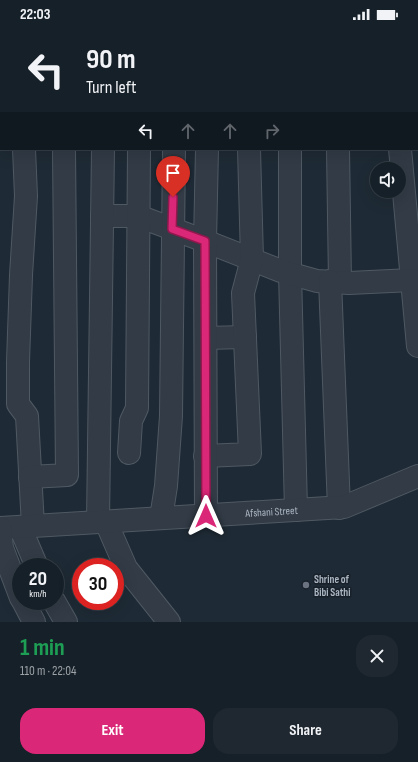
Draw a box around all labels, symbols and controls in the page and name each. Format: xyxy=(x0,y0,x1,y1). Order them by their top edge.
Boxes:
text: 22:03 xyxy=(20,5,50,24)
text: 90 m xyxy=(86,43,136,76)
icon: left xyxy=(20,44,72,96)
text: Turn left xyxy=(86,77,137,98)
icon: left xyxy=(135,120,157,142)
icon: ahead xyxy=(177,120,199,142)
icon: ahead xyxy=(219,120,241,142)
icon: right xyxy=(261,120,283,142)
pin xyxy=(156,156,190,197)
icon: arrive xyxy=(162,162,184,184)
map controls xyxy=(370,162,406,198)
button: sound xyxy=(370,162,406,198)
position arrow xyxy=(185,495,227,537)
street label: Afshani Street xyxy=(244,503,299,520)
speed limit sign: 30 xyxy=(72,558,124,610)
text: 20 xyxy=(29,567,47,591)
place label: Shrine of Bibi Sathi xyxy=(314,573,350,599)
marker: Shrine of Bibi Sathi xyxy=(301,580,311,590)
text: km/h xyxy=(29,588,47,600)
text: 1 min xyxy=(20,633,65,662)
button: close xyxy=(356,635,398,677)
text: 110 m · 22:04 xyxy=(20,663,76,679)
button: Exit xyxy=(20,708,205,754)
button: Share xyxy=(213,708,398,754)

